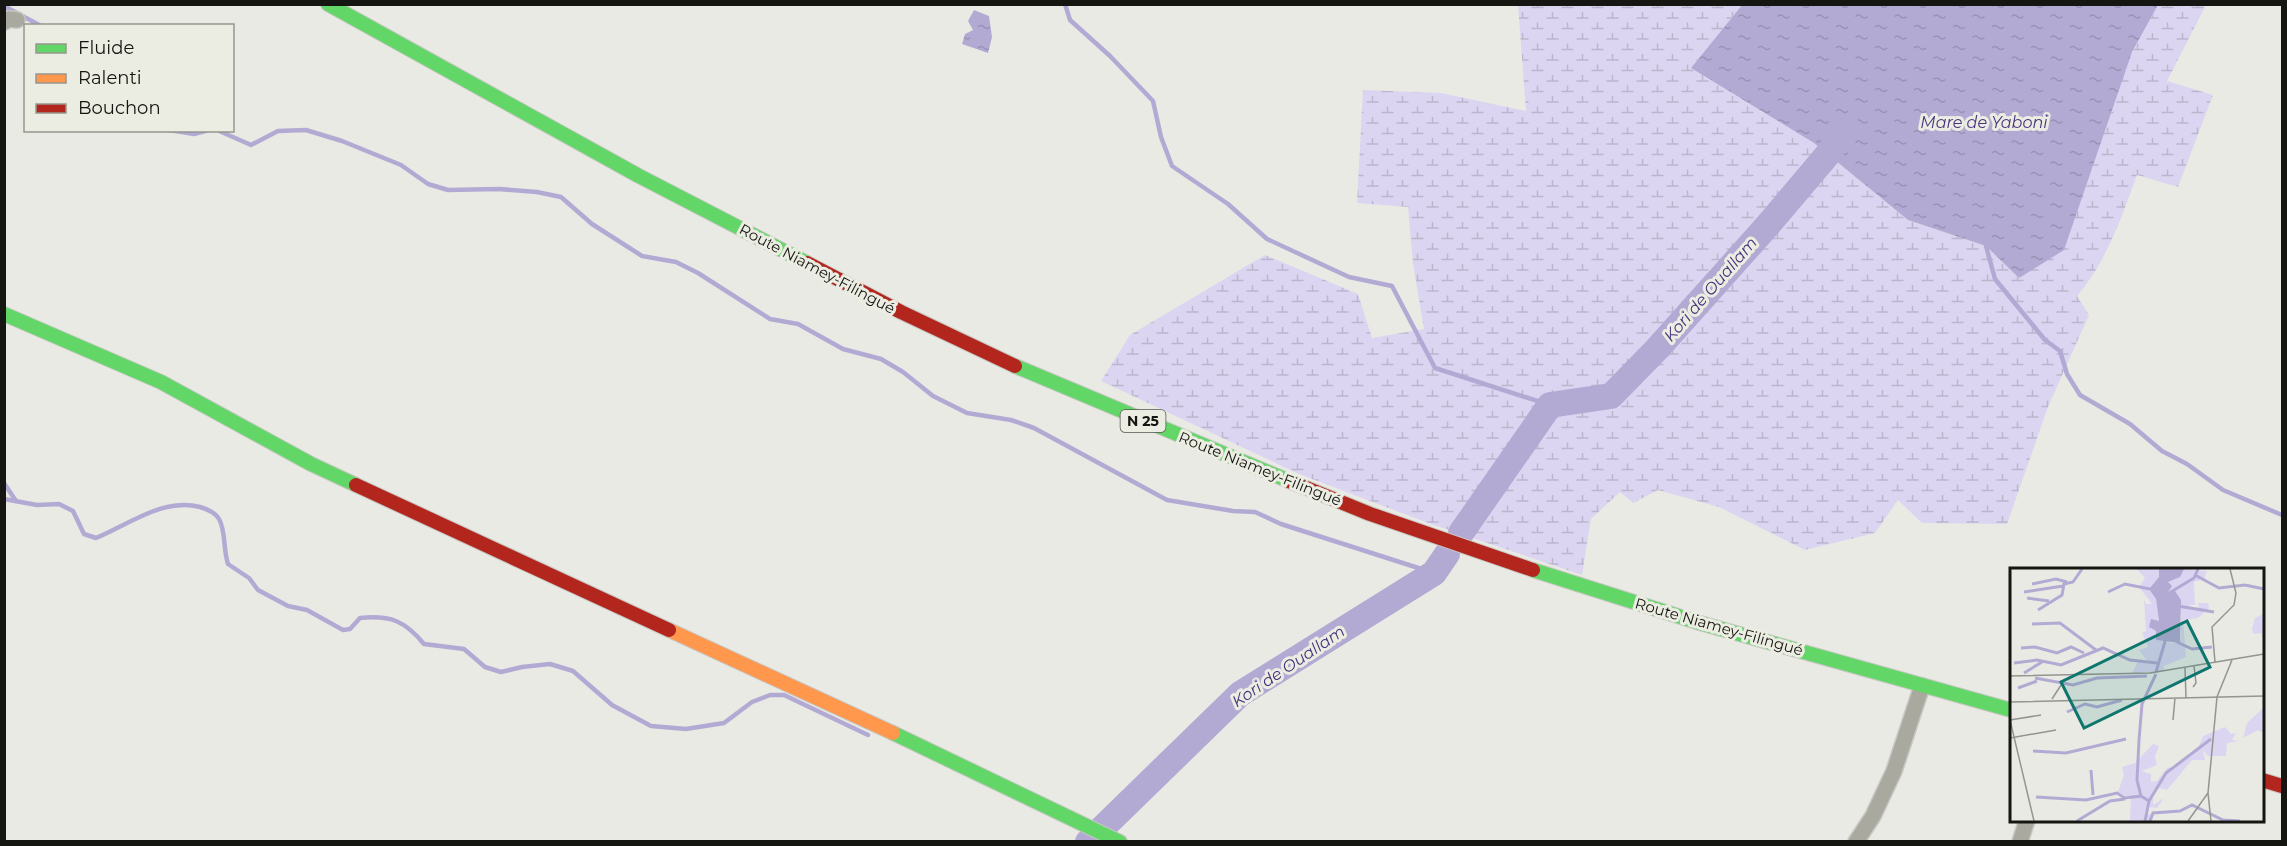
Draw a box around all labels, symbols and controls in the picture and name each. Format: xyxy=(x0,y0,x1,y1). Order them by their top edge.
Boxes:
legend xyxy=(24,24,234,132)
text: Fluide xyxy=(78,37,134,59)
text: Ralenti xyxy=(78,67,142,89)
text: Bouchon xyxy=(78,97,161,119)
water label: Mare de Yaboni xyxy=(1920,113,2048,132)
street label: Route Niamey-Filingué xyxy=(736,219,898,318)
water label: Kori de Ouallam xyxy=(1660,233,1761,345)
road number: N 25 xyxy=(1120,410,1166,432)
street label: Route Niamey-Filingué xyxy=(1176,427,1344,510)
inset map xyxy=(2010,568,2263,822)
street label: Route Niamey-Filingué xyxy=(1633,593,1805,660)
water label: Kori de Ouallam xyxy=(1228,622,1348,711)

